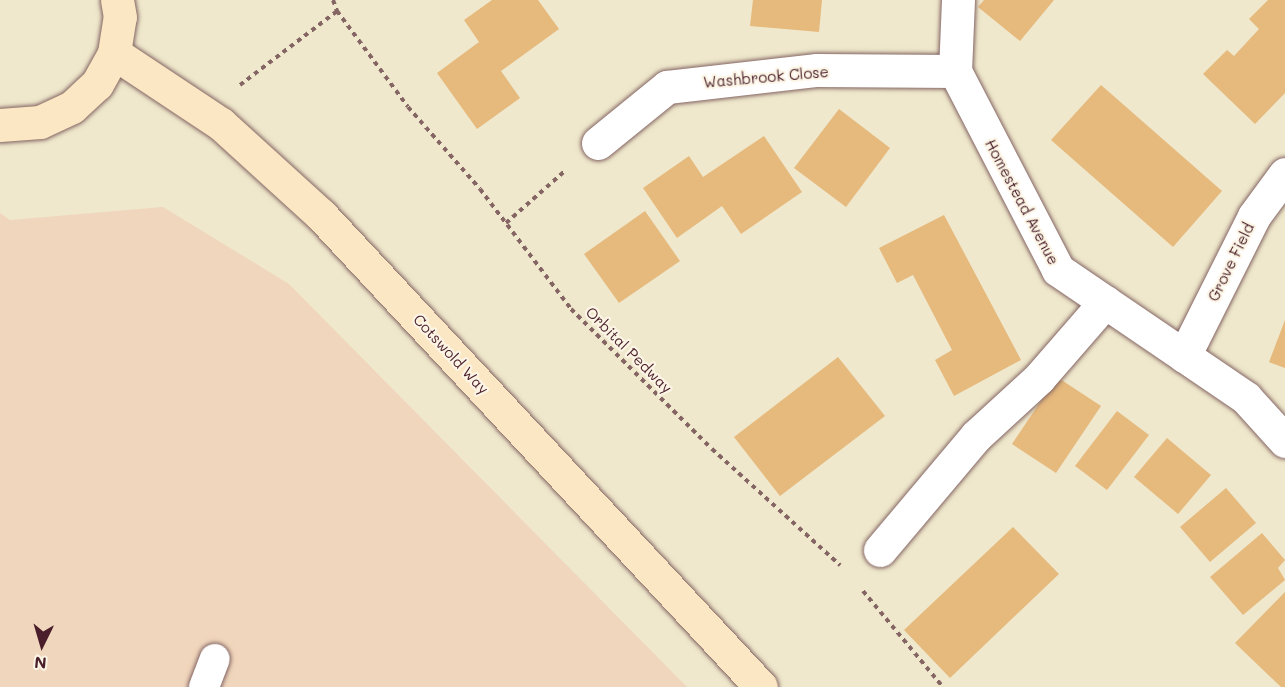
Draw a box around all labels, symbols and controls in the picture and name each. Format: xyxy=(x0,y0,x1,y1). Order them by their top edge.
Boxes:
street label: Washbrook Close xyxy=(703,63,829,91)
street label: Homestead Avenue xyxy=(981,136,1063,268)
street label: Grove Field xyxy=(1204,220,1258,304)
street label: Orbital Pedway xyxy=(582,303,676,397)
street label: Cotswold Way xyxy=(409,310,493,398)
north arrow xyxy=(12,615,72,675)
text: N xyxy=(33,652,47,674)

